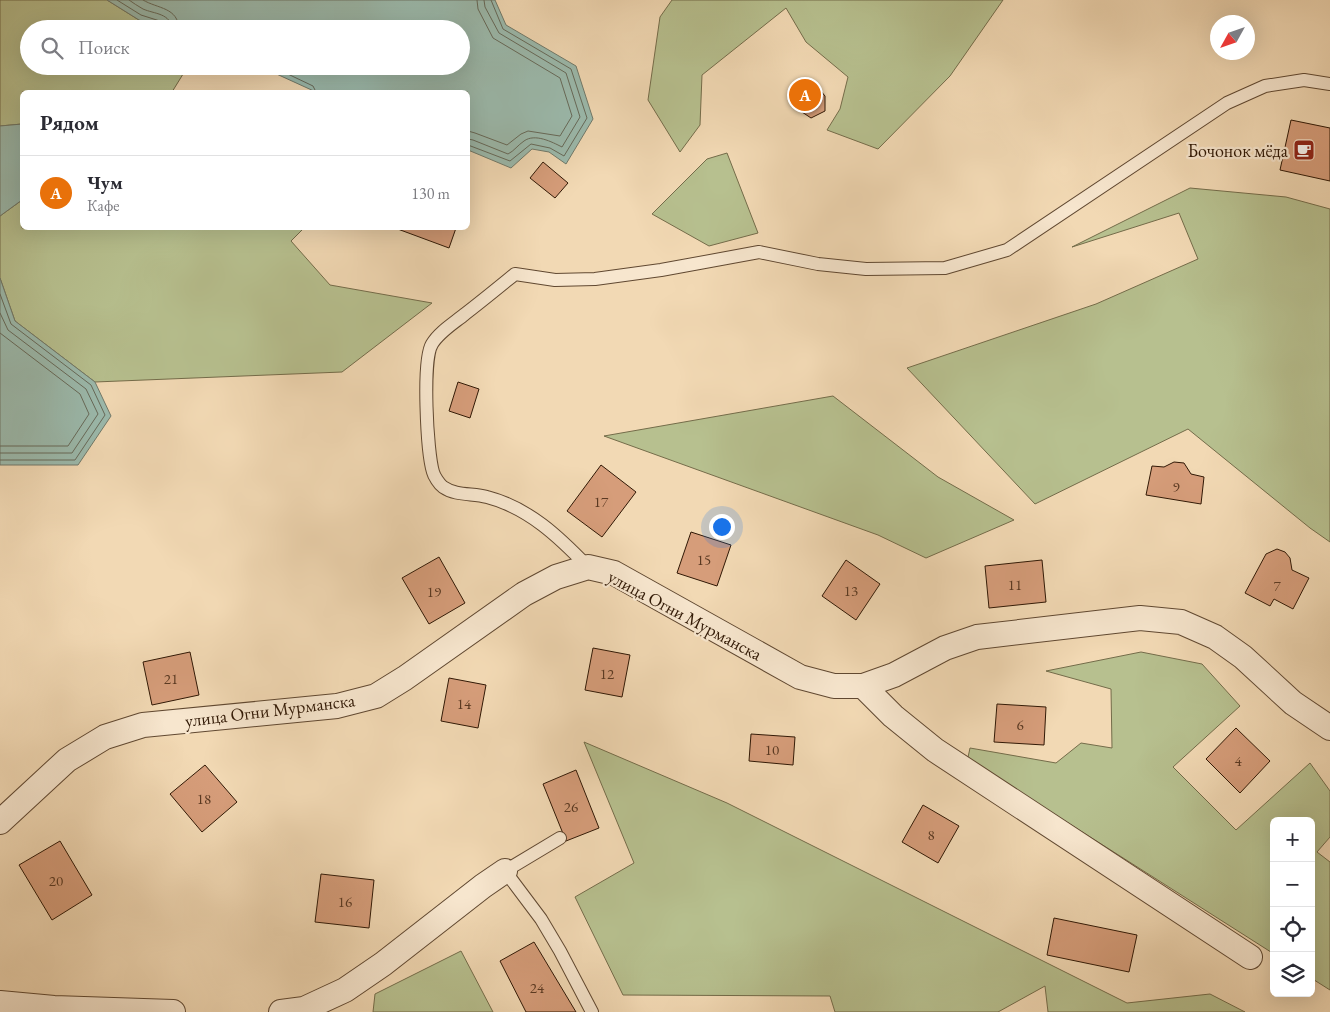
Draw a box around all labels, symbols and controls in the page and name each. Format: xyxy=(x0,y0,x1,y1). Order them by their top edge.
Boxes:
north arrow xyxy=(1210,15,1255,60)
search box xyxy=(20,20,470,75)
icon: search xyxy=(38,34,66,62)
text: Поиск xyxy=(78,35,130,60)
pin: A xyxy=(789,76,821,114)
text: Рядом xyxy=(40,109,99,136)
cafe icon: Бочонок мёда xyxy=(1292,138,1316,162)
place label: Бочонок мёда xyxy=(1187,139,1289,162)
text: Чум xyxy=(87,170,123,195)
text: A xyxy=(50,183,62,204)
text: 130 m xyxy=(411,183,450,204)
text: Кафе xyxy=(87,195,120,216)
house number: 9 xyxy=(1172,477,1180,496)
house number: 17 xyxy=(594,492,609,511)
your location xyxy=(709,514,735,540)
house number: 15 xyxy=(697,550,711,569)
street label: улица Огни Мурманска xyxy=(604,565,767,666)
house number: 11 xyxy=(1008,575,1022,594)
house number: 7 xyxy=(1273,576,1281,595)
house number: 13 xyxy=(844,581,858,600)
house number: 19 xyxy=(427,582,441,601)
house number: 12 xyxy=(600,664,615,683)
house number: 21 xyxy=(164,669,178,688)
street label: улица Огни Мурманска xyxy=(184,688,357,732)
house number: 14 xyxy=(457,694,472,713)
house number: 6 xyxy=(1016,715,1024,734)
house number: 10 xyxy=(765,740,779,759)
house number: 4 xyxy=(1234,751,1242,770)
house number: 18 xyxy=(197,789,211,808)
house number: 26 xyxy=(564,797,578,816)
map controls xyxy=(1270,817,1315,997)
button: + xyxy=(1270,817,1315,862)
house number: 8 xyxy=(927,825,935,844)
button: − xyxy=(1270,862,1315,907)
house number: 20 xyxy=(49,871,63,890)
house number: 16 xyxy=(338,892,352,911)
button: locate xyxy=(1270,907,1315,952)
button: layers xyxy=(1270,952,1315,997)
house number: 24 xyxy=(530,978,545,997)

